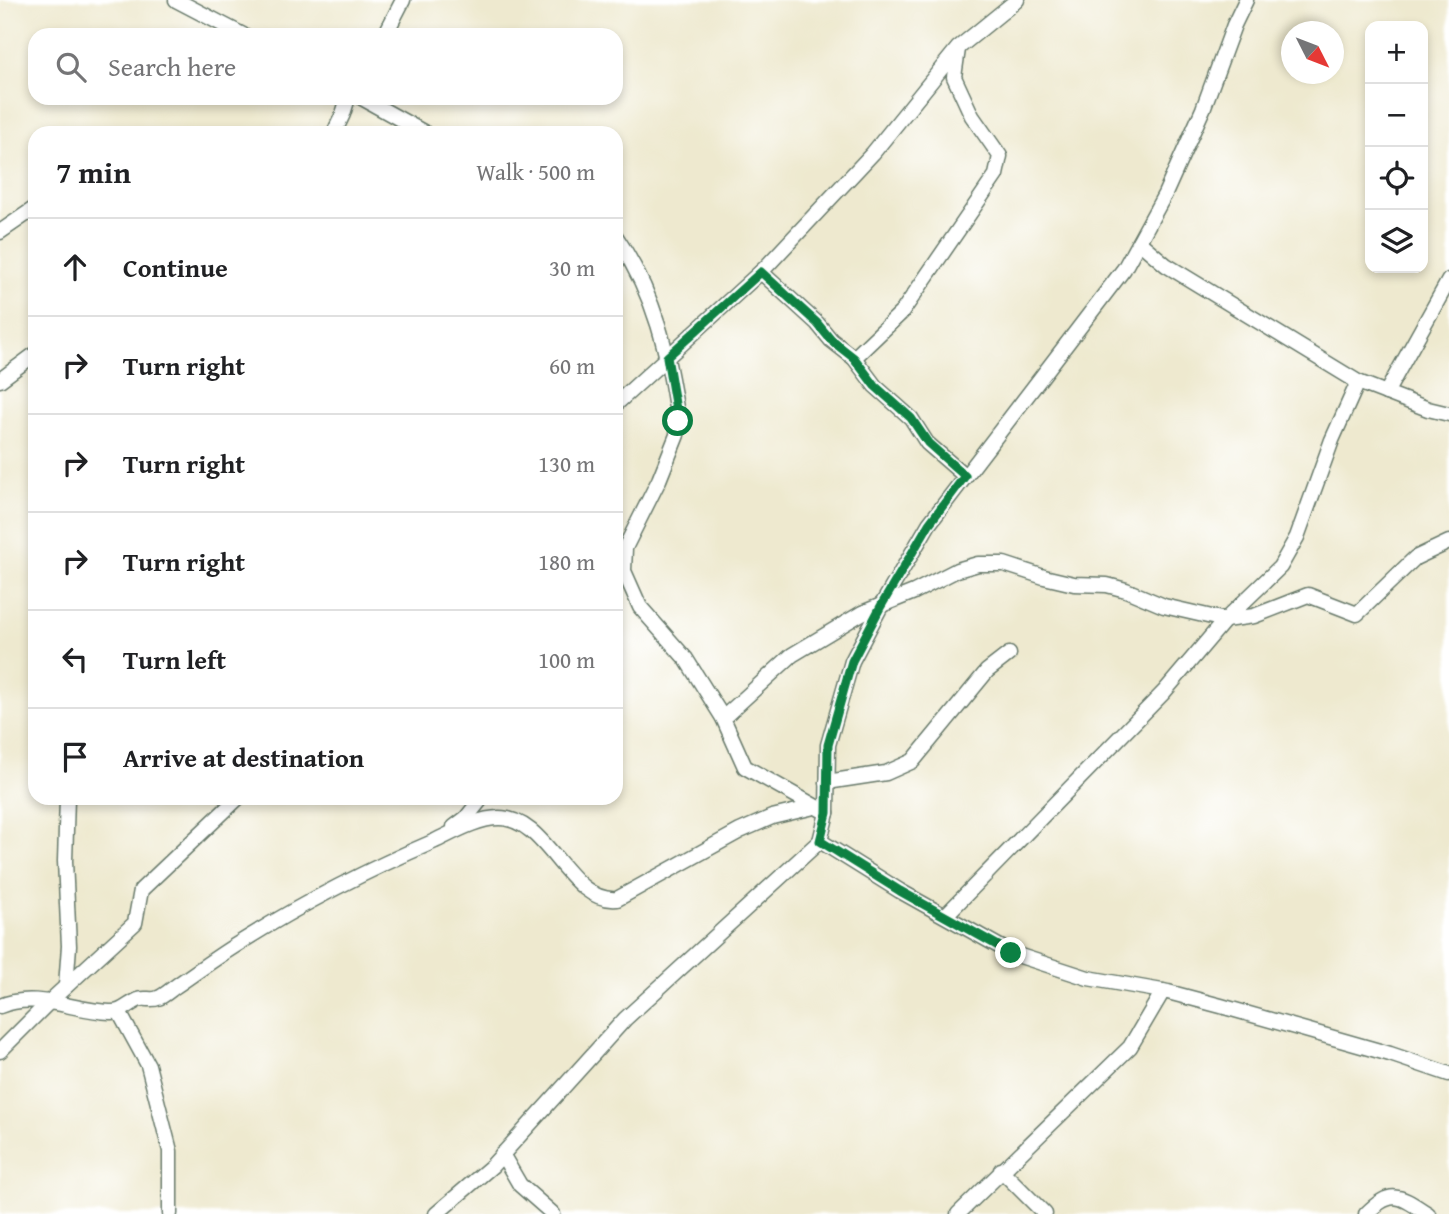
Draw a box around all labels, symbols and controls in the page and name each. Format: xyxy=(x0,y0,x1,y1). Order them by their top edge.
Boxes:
north arrow xyxy=(1281,21,1344,84)
map controls xyxy=(1365,21,1428,273)
button: + xyxy=(1365,21,1428,84)
search box xyxy=(28,28,623,105)
text: Search here xyxy=(108,47,236,86)
icon: search xyxy=(52,48,90,86)
button: − xyxy=(1365,84,1428,147)
button: locate xyxy=(1365,147,1428,210)
text: 7 min xyxy=(56,150,131,194)
text: Walk · 500 m xyxy=(476,155,595,188)
button: layers xyxy=(1365,210,1428,273)
icon: ahead xyxy=(56,248,94,286)
text: Continue xyxy=(123,248,228,287)
text: 30 m xyxy=(549,251,595,284)
icon: right xyxy=(56,346,94,384)
text: Turn right xyxy=(123,346,245,385)
text: 60 m xyxy=(549,349,595,382)
route start xyxy=(662,405,693,436)
icon: right xyxy=(56,444,94,482)
text: Turn right xyxy=(123,444,245,483)
text: 130 m xyxy=(538,447,595,480)
icon: right xyxy=(56,542,94,580)
text: Turn right xyxy=(123,542,245,581)
text: 180 m xyxy=(538,545,595,578)
icon: left xyxy=(56,640,94,678)
text: Turn left xyxy=(123,640,226,679)
text: 100 m xyxy=(538,643,595,676)
icon: arrive xyxy=(56,738,94,776)
text: Arrive at destination xyxy=(123,738,364,777)
route end xyxy=(995,937,1026,968)

